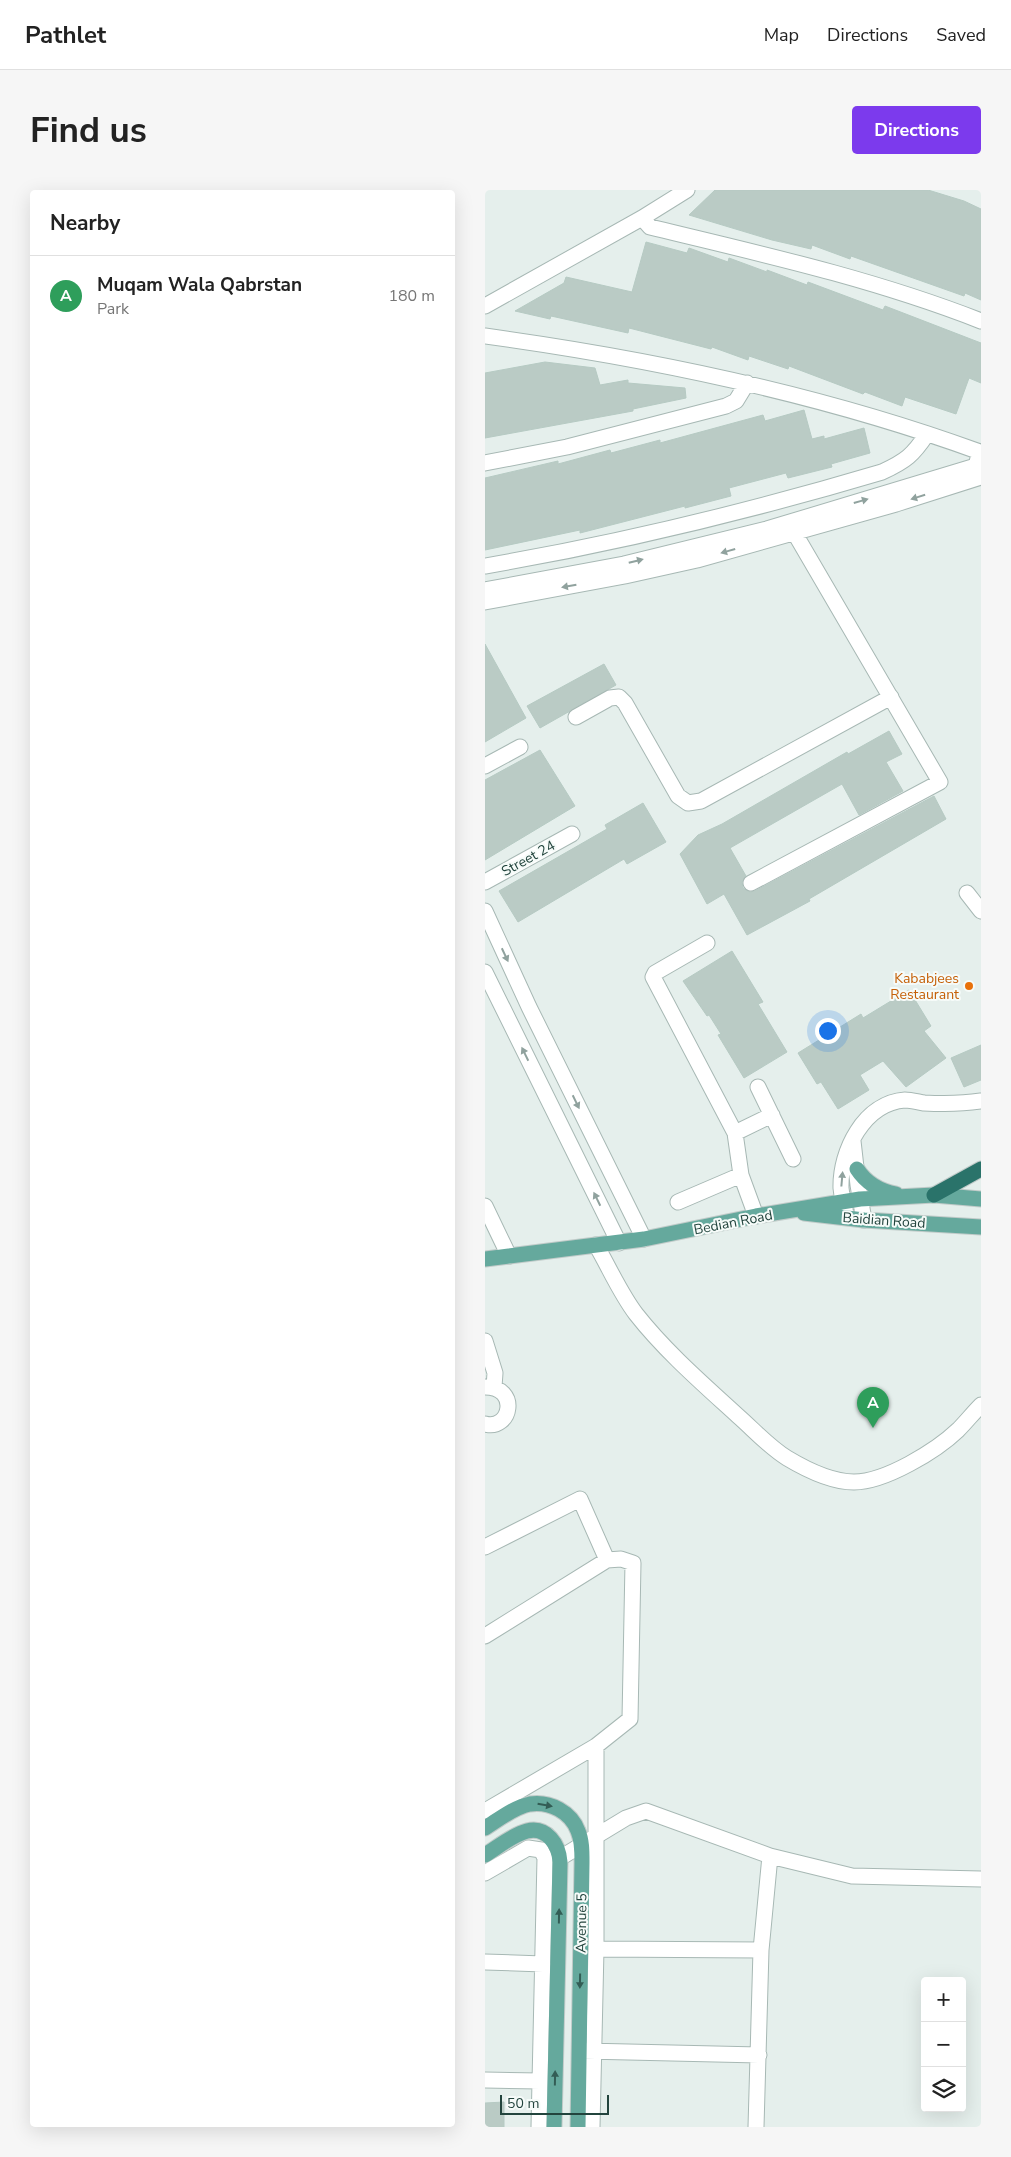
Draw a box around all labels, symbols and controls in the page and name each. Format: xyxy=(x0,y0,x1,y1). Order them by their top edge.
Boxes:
text: Pathlet xyxy=(25,19,106,51)
text: Map xyxy=(764,23,799,47)
text: Directions xyxy=(827,23,908,47)
text: Saved xyxy=(936,23,986,47)
button: Directions xyxy=(852,106,981,154)
text: Find us xyxy=(30,107,147,154)
text: Nearby xyxy=(50,209,120,237)
text: Muqam Wala Qabrstan xyxy=(97,272,302,298)
text: A xyxy=(60,285,72,307)
text: 180 m xyxy=(388,285,435,307)
text: Park xyxy=(97,298,129,320)
one-way arrow xyxy=(910,493,925,501)
one-way arrow xyxy=(853,497,868,505)
one-way arrow xyxy=(720,547,735,555)
one-way arrow xyxy=(628,557,644,565)
one-way arrow xyxy=(562,582,577,590)
street label: Street 24 xyxy=(498,836,558,881)
one-way arrow xyxy=(502,948,510,962)
place label: Kababjees Restaurant xyxy=(890,969,959,1004)
marker: Kababjees Restaurant xyxy=(963,980,975,992)
your location xyxy=(815,1018,841,1044)
one-way arrow xyxy=(521,1047,529,1061)
one-way arrow xyxy=(572,1094,580,1109)
one-way arrow xyxy=(838,1170,846,1186)
one-way arrow xyxy=(593,1192,601,1206)
street label: Bedian Road xyxy=(692,1206,774,1239)
street label: Baidian Road xyxy=(842,1208,926,1233)
pin: A xyxy=(857,1387,889,1428)
one-way arrow xyxy=(537,1802,553,1810)
street label: Avenue 5 xyxy=(571,1893,592,1953)
one-way arrow xyxy=(555,1908,563,1924)
one-way arrow xyxy=(576,1973,584,1989)
map controls xyxy=(921,1977,966,2112)
button: + xyxy=(921,1977,966,2022)
button: − xyxy=(921,2022,966,2067)
button: layers xyxy=(921,2067,966,2112)
one-way arrow xyxy=(551,2070,559,2086)
scale bar xyxy=(500,2092,609,2115)
text: 50 m xyxy=(507,2094,539,2113)

